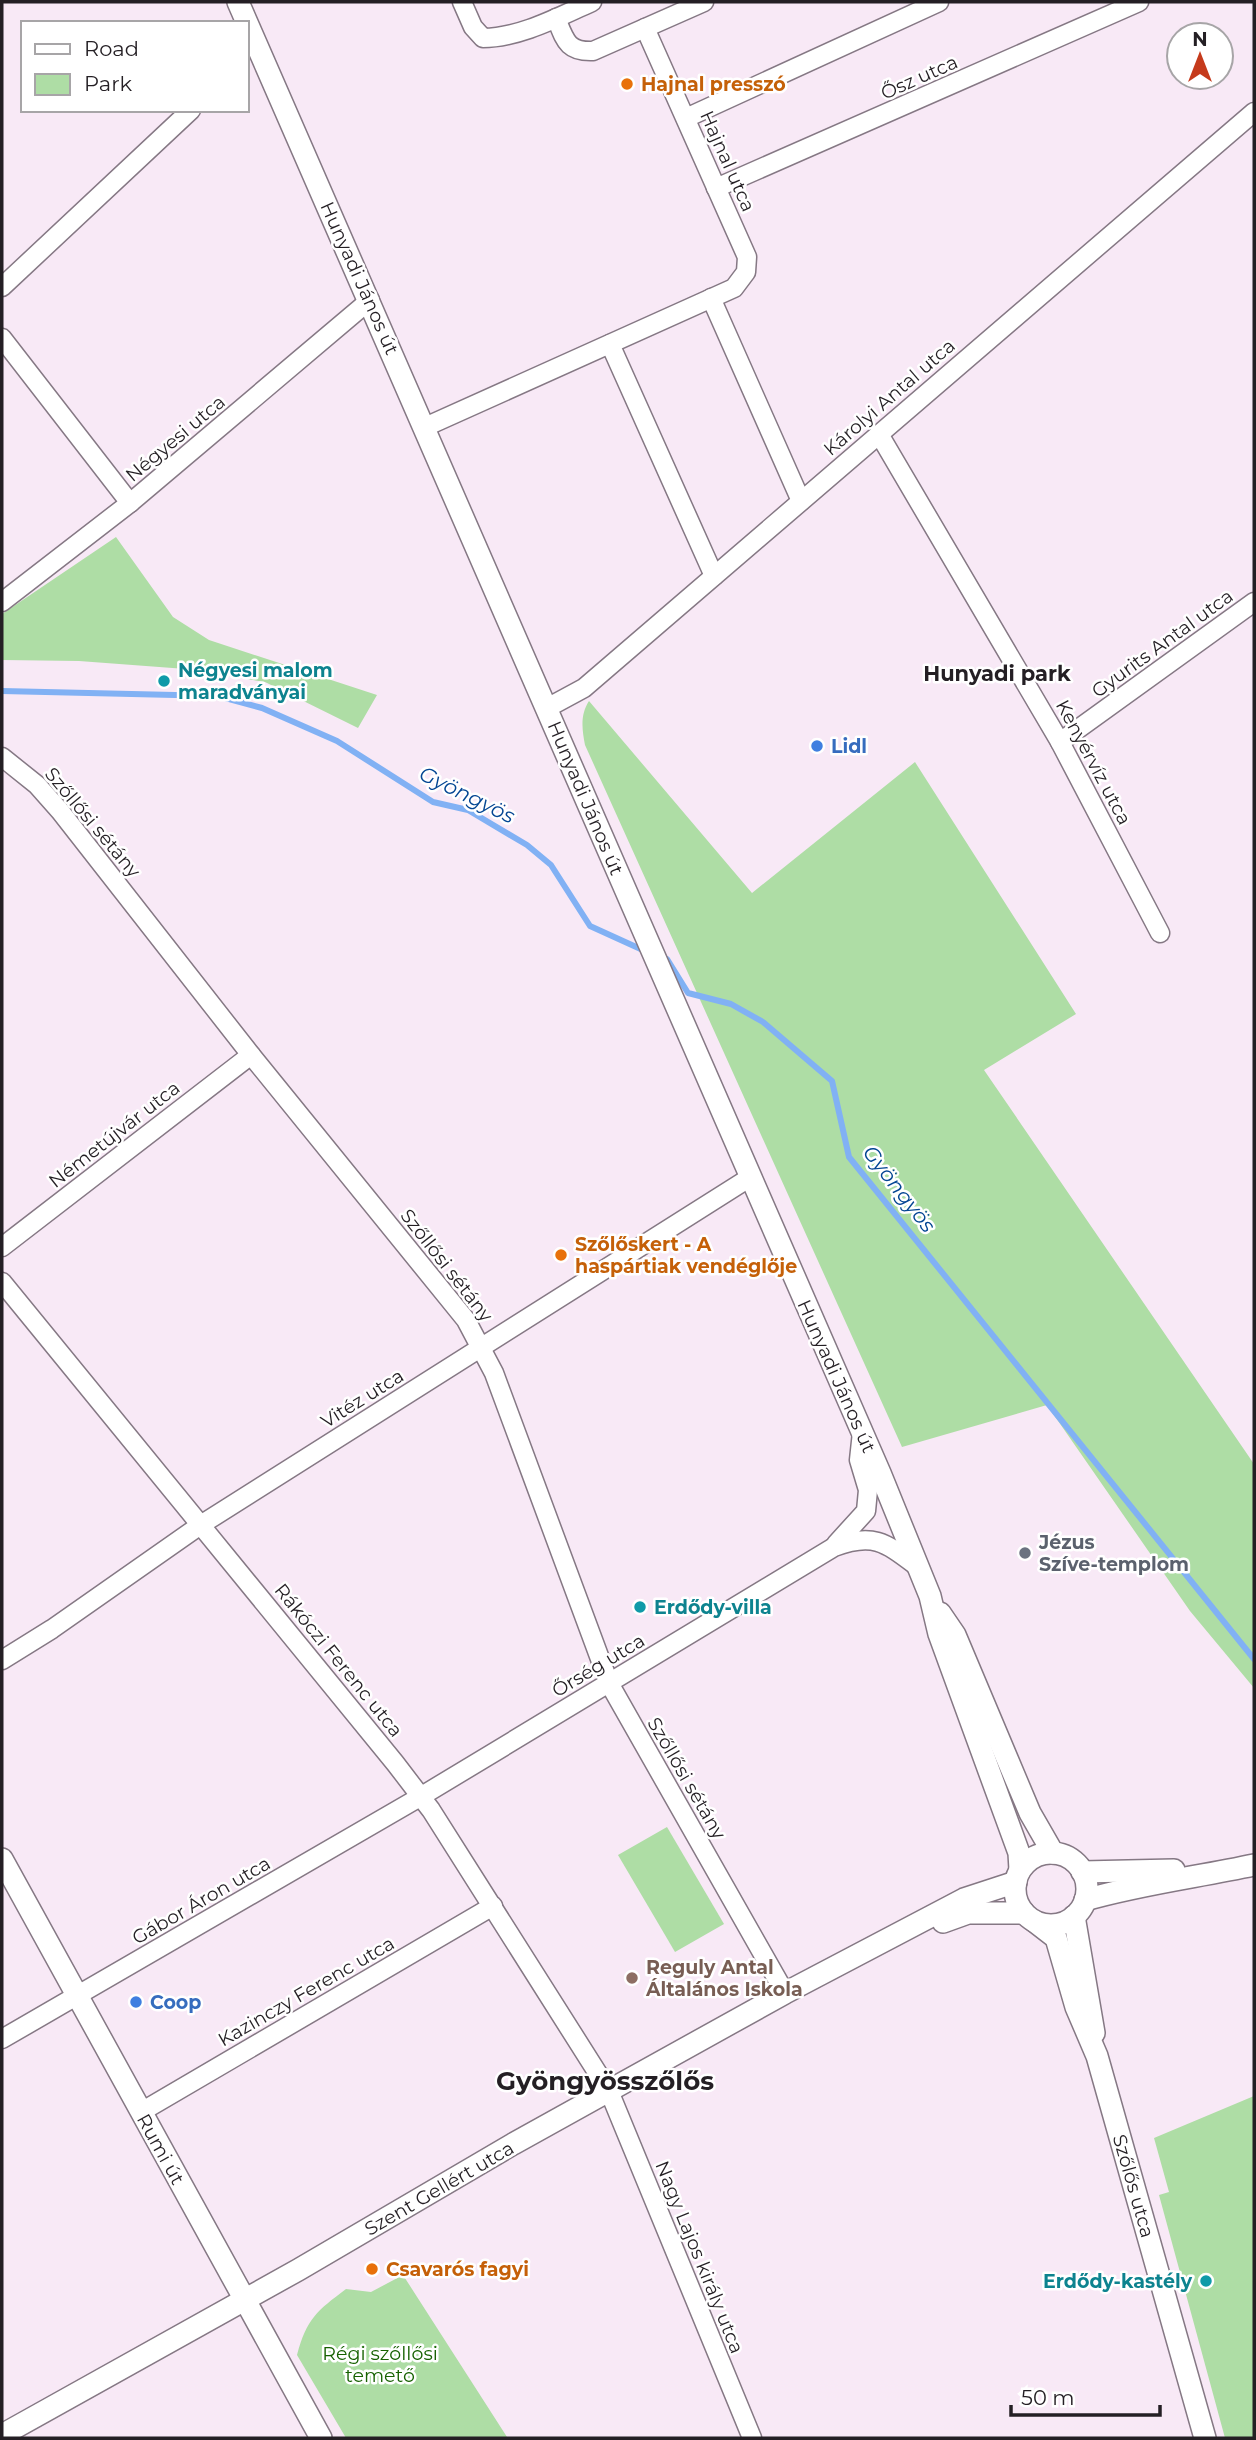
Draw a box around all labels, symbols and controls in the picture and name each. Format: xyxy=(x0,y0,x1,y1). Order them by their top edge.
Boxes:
legend xyxy=(21,21,248,112)
north arrow xyxy=(1165,21,1235,91)
text: N xyxy=(1192,28,1208,51)
text: Road xyxy=(84,36,139,61)
street label: Ősz utca xyxy=(877,50,961,105)
text: Park xyxy=(84,71,132,96)
place label: Hajnal presszó xyxy=(641,73,786,96)
marker: Hajnal presszó xyxy=(619,76,635,92)
street label: Hajnal utca xyxy=(695,107,760,215)
street label: Hunyadi János út xyxy=(315,198,404,359)
street label: Károlyi Antal utca xyxy=(819,334,960,461)
street label: Négyesi utca xyxy=(121,390,230,487)
street label: Gyurits Antal utca xyxy=(1087,584,1238,702)
place label: Négyesi malom maradványai xyxy=(178,659,333,704)
district label: Hunyadi park xyxy=(923,661,1071,686)
marker: Négyesi malom maradványai xyxy=(156,673,172,689)
street label: Kenyérvíz utca xyxy=(1051,696,1136,829)
street label: Hunyadi János út xyxy=(543,718,628,879)
place label: Lidl xyxy=(831,735,867,758)
marker: Lidl xyxy=(809,738,825,754)
water label: Gyöngyös xyxy=(415,761,519,828)
street label: Szőllősi sétány xyxy=(40,763,146,883)
street label: Németújvár utca xyxy=(44,1076,184,1193)
water label: Gyöngyös xyxy=(858,1140,941,1237)
street label: Szőllősi sétány xyxy=(395,1204,498,1327)
place label: Szőlőskert - A haspártiak vendéglője xyxy=(575,1233,797,1278)
marker: Szőlőskert - A haspártiak vendéglője xyxy=(553,1247,569,1263)
street label: Hunyadi János út xyxy=(792,1296,881,1457)
street label: Vitéz utca xyxy=(317,1364,408,1433)
place label: Jézus Szíve-templom xyxy=(1038,1531,1189,1576)
marker: Jézus Szíve-templom xyxy=(1017,1545,1033,1561)
street label: Rákóczi Ferenc utca xyxy=(270,1579,408,1742)
place label: Erdődy-villa xyxy=(654,1596,772,1619)
marker: Erdődy-villa xyxy=(632,1599,648,1615)
street label: Őrség utca xyxy=(548,1629,649,1702)
street label: Szőllősi sétány xyxy=(642,1713,731,1844)
street label: Gábor Áron utca xyxy=(128,1851,275,1949)
street label: Kazinczy Ferenc utca xyxy=(214,1931,399,2051)
place label: Reguly Antal Általános Iskola xyxy=(645,1956,803,2001)
marker: Reguly Antal Általános Iskola xyxy=(624,1970,640,1986)
place label: Coop xyxy=(150,1991,201,2014)
marker: Coop xyxy=(128,1994,144,2010)
district label: Gyöngyösszőlős xyxy=(496,2065,714,2097)
street label: Rumi út xyxy=(132,2110,189,2189)
street label: Szőlős utca xyxy=(1108,2132,1159,2240)
street label: Szent Gellért utca xyxy=(360,2136,518,2241)
street label: Nagy Lajos király utca xyxy=(650,2158,749,2357)
place label: Csavarós fagyi xyxy=(386,2258,529,2281)
marker: Csavarós fagyi xyxy=(364,2261,380,2277)
place label: Erdődy-kastély xyxy=(1043,2270,1193,2293)
marker: Erdődy-kastély xyxy=(1198,2273,1214,2289)
park label: Régi szőllősi temető xyxy=(322,2342,438,2387)
scale bar xyxy=(1011,2374,1160,2418)
text: 50 m xyxy=(1021,2385,1075,2410)

